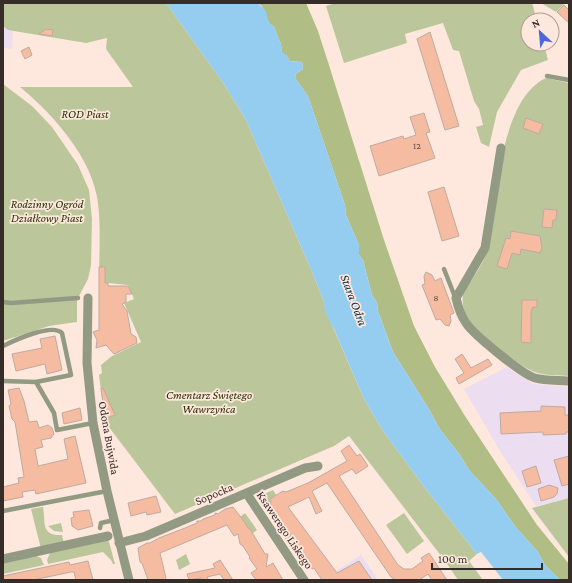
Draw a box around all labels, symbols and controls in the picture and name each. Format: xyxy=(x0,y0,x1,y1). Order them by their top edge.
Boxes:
north arrow xyxy=(520,12,560,52)
text: N xyxy=(530,16,542,30)
park label: ROD Piast xyxy=(62,107,109,121)
house number: 12 xyxy=(413,140,421,151)
park label: Rodzinny Ogród Działkowy Piast xyxy=(11,197,84,225)
water label: Stara Odra xyxy=(337,272,371,328)
house number: 8 xyxy=(433,292,439,303)
park label: Cmentarz Świętego Wawrzyńca xyxy=(166,388,252,416)
street label: Odona Bujwida xyxy=(96,400,122,476)
street label: Sopocka xyxy=(193,480,236,508)
street label: Ksawerego Liskego xyxy=(254,488,316,572)
scale bar xyxy=(432,545,542,571)
text: 100 m xyxy=(438,552,468,566)

